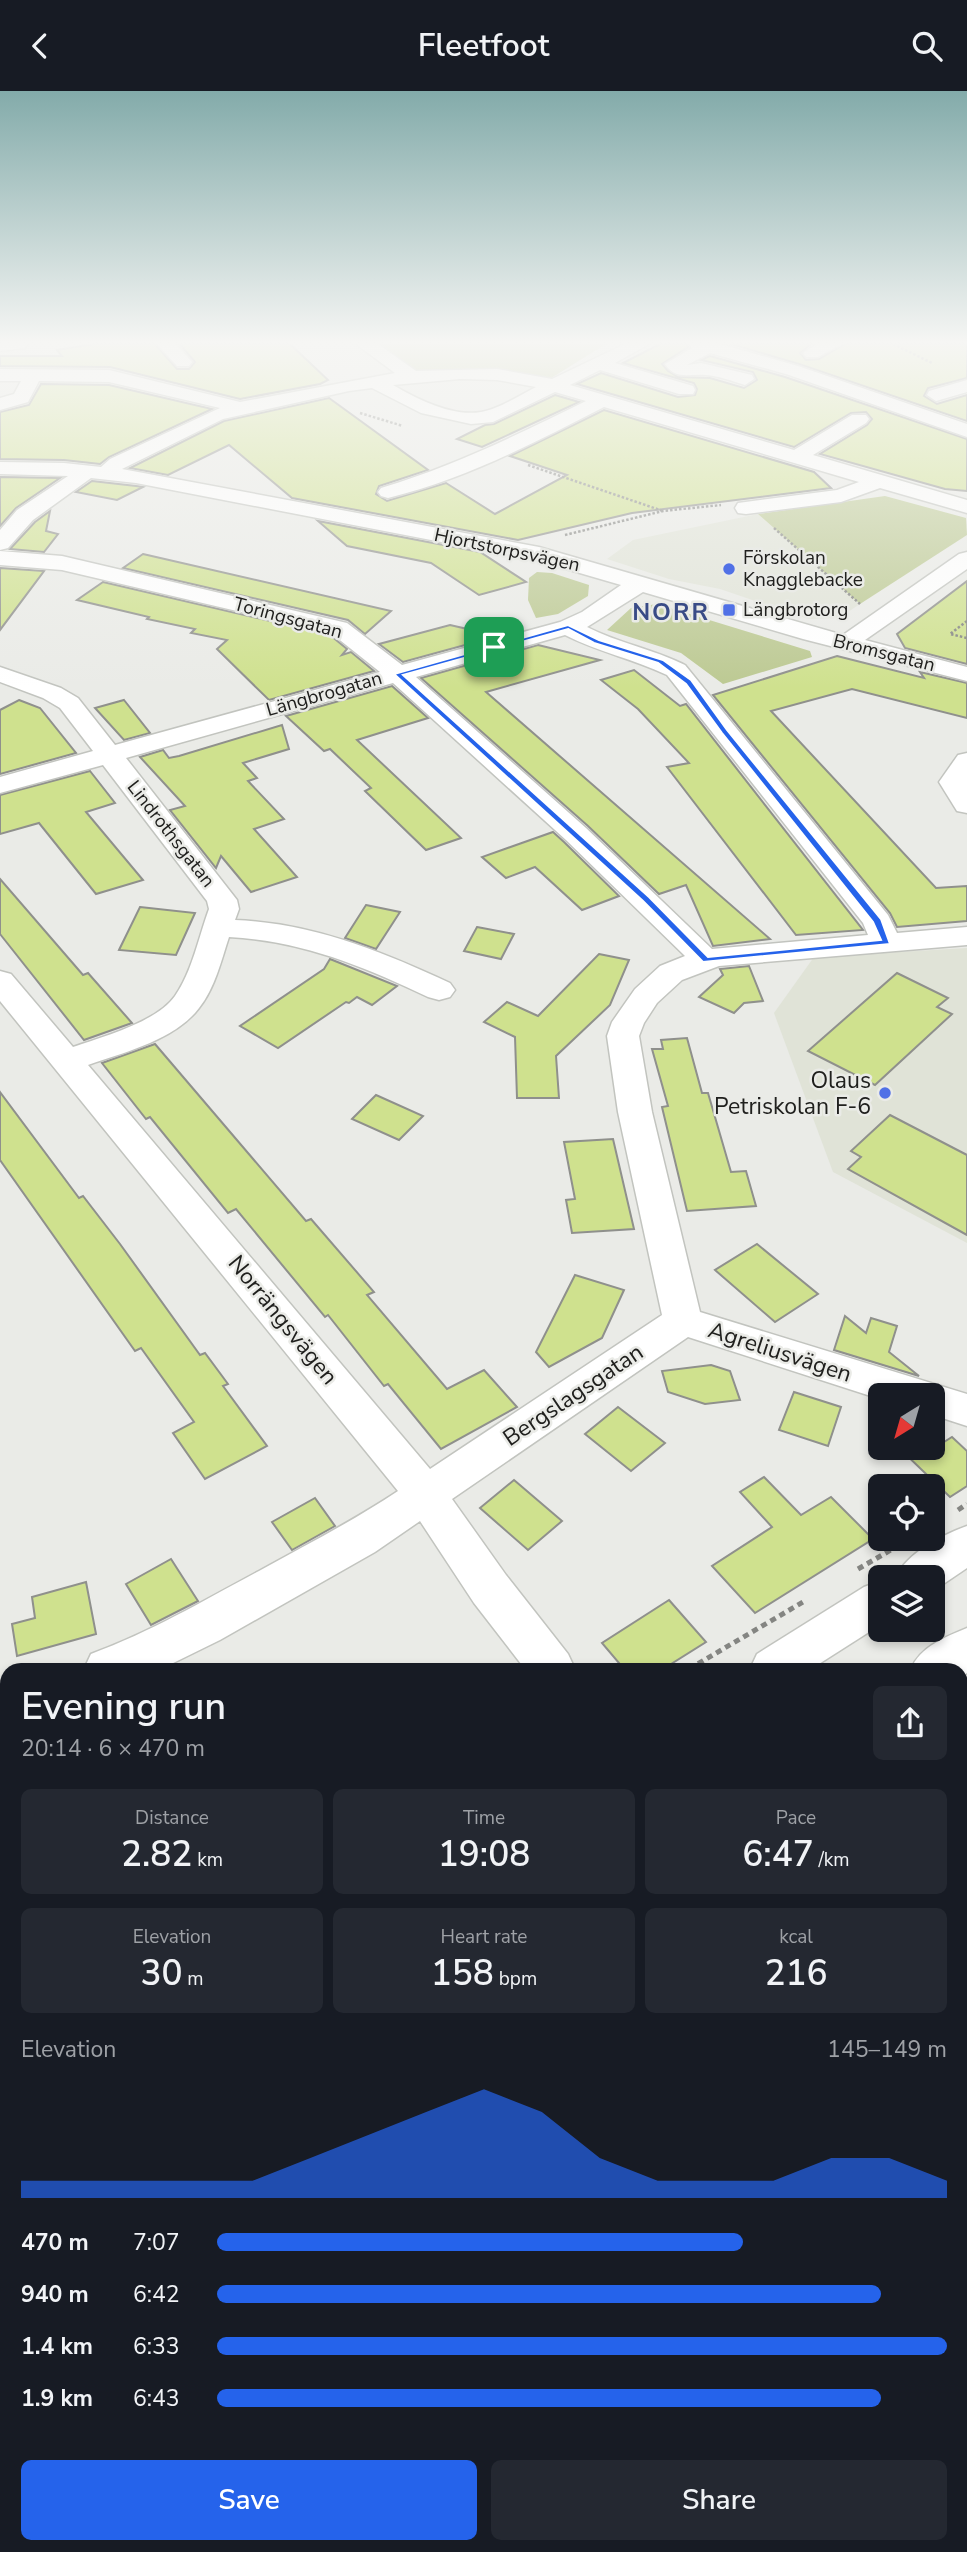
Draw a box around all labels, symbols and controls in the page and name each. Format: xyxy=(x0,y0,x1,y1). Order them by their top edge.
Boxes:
text: Fleetfoot xyxy=(418,24,549,67)
icon: back xyxy=(21,27,59,65)
icon: search xyxy=(908,27,946,65)
street label: Hjortstorpsvägen xyxy=(432,522,582,578)
place label: Förskolan Knagglebacke xyxy=(743,545,863,593)
marker: Förskolan Knagglebacke xyxy=(721,561,737,577)
street label: Toringsgatan xyxy=(231,591,345,645)
district label: NORR xyxy=(632,596,710,628)
place label: Längbrotorg xyxy=(743,597,848,623)
marker: Längbrotorg xyxy=(721,602,737,618)
pin xyxy=(464,617,524,677)
icon: arrive xyxy=(475,628,513,666)
street label: Bromsgatan xyxy=(830,628,938,678)
street label: Längbrogatan xyxy=(263,665,385,723)
street label: Lindrothsgatan xyxy=(121,775,221,893)
place label: Olaus Petriskolan F-6 xyxy=(714,1065,871,1122)
marker: Olaus Petriskolan F-6 xyxy=(877,1085,893,1101)
street label: Norrängsvägen xyxy=(221,1249,345,1391)
street label: Agreliusvägen xyxy=(704,1314,856,1390)
street label: Bergslagsgatan xyxy=(497,1337,649,1453)
north arrow xyxy=(868,1383,945,1459)
map controls xyxy=(868,1383,945,1642)
button: locate xyxy=(868,1474,945,1551)
button: layers xyxy=(868,1565,945,1642)
text: Evening run xyxy=(21,1681,226,1732)
button: share xyxy=(873,1686,947,1760)
text: 20:14 · 6 × 470 m xyxy=(21,1733,205,1764)
text: Distance xyxy=(135,1805,209,1831)
text: Time xyxy=(463,1805,505,1831)
text: Pace xyxy=(776,1805,816,1831)
text: 2.82 xyxy=(121,1831,192,1878)
text: 19:08 xyxy=(438,1831,530,1878)
text: 6:47 xyxy=(742,1831,814,1878)
text: km xyxy=(192,1847,223,1873)
text: /km xyxy=(814,1847,850,1873)
text: Elevation xyxy=(133,1924,211,1950)
text: Heart rate xyxy=(441,1924,527,1950)
text: kcal xyxy=(779,1924,813,1950)
text: 30 xyxy=(140,1950,182,1997)
text: 158 xyxy=(431,1950,494,1997)
text: 216 xyxy=(764,1950,828,1997)
text: m xyxy=(182,1966,204,1992)
text: bpm xyxy=(494,1966,537,1992)
text: Elevation xyxy=(21,2034,116,2065)
text: 145–149 m xyxy=(827,2034,947,2065)
text: 470 m xyxy=(21,2227,89,2258)
text: 7:07 xyxy=(133,2227,180,2258)
text: 940 m xyxy=(21,2279,89,2310)
text: 6:42 xyxy=(133,2279,180,2310)
text: 1.4 km xyxy=(21,2331,93,2362)
text: 6:33 xyxy=(133,2331,180,2362)
text: 1.9 km xyxy=(21,2383,93,2414)
text: 6:43 xyxy=(133,2383,180,2414)
button: Save xyxy=(21,2460,477,2540)
button: Share xyxy=(491,2460,947,2540)

